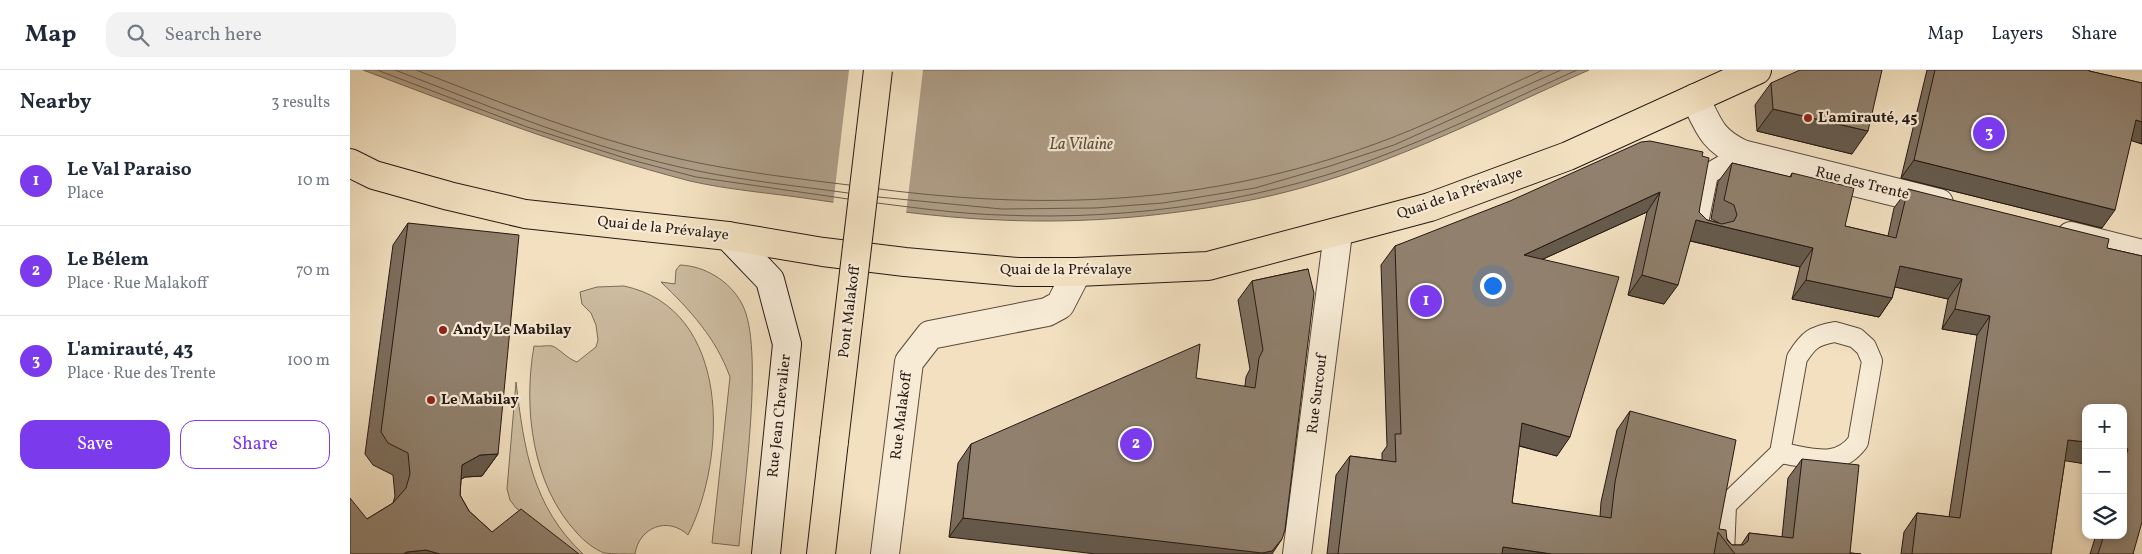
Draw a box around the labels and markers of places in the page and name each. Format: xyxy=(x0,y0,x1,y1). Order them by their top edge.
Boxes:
place label: L'amirauté, 45 xyxy=(1818,108,1918,129)
marker: L'amirauté, 45 xyxy=(1802,112,1814,124)
pin: 3 xyxy=(1973,114,2005,152)
pin: 1 xyxy=(1410,282,1442,320)
place label: Andy Le Mabilay xyxy=(453,320,572,341)
marker: Andy Le Mabilay xyxy=(437,324,449,336)
place label: Le Mabilay xyxy=(441,390,519,411)
marker: Le Mabilay xyxy=(425,394,437,406)
pin: 2 xyxy=(1120,425,1152,463)

